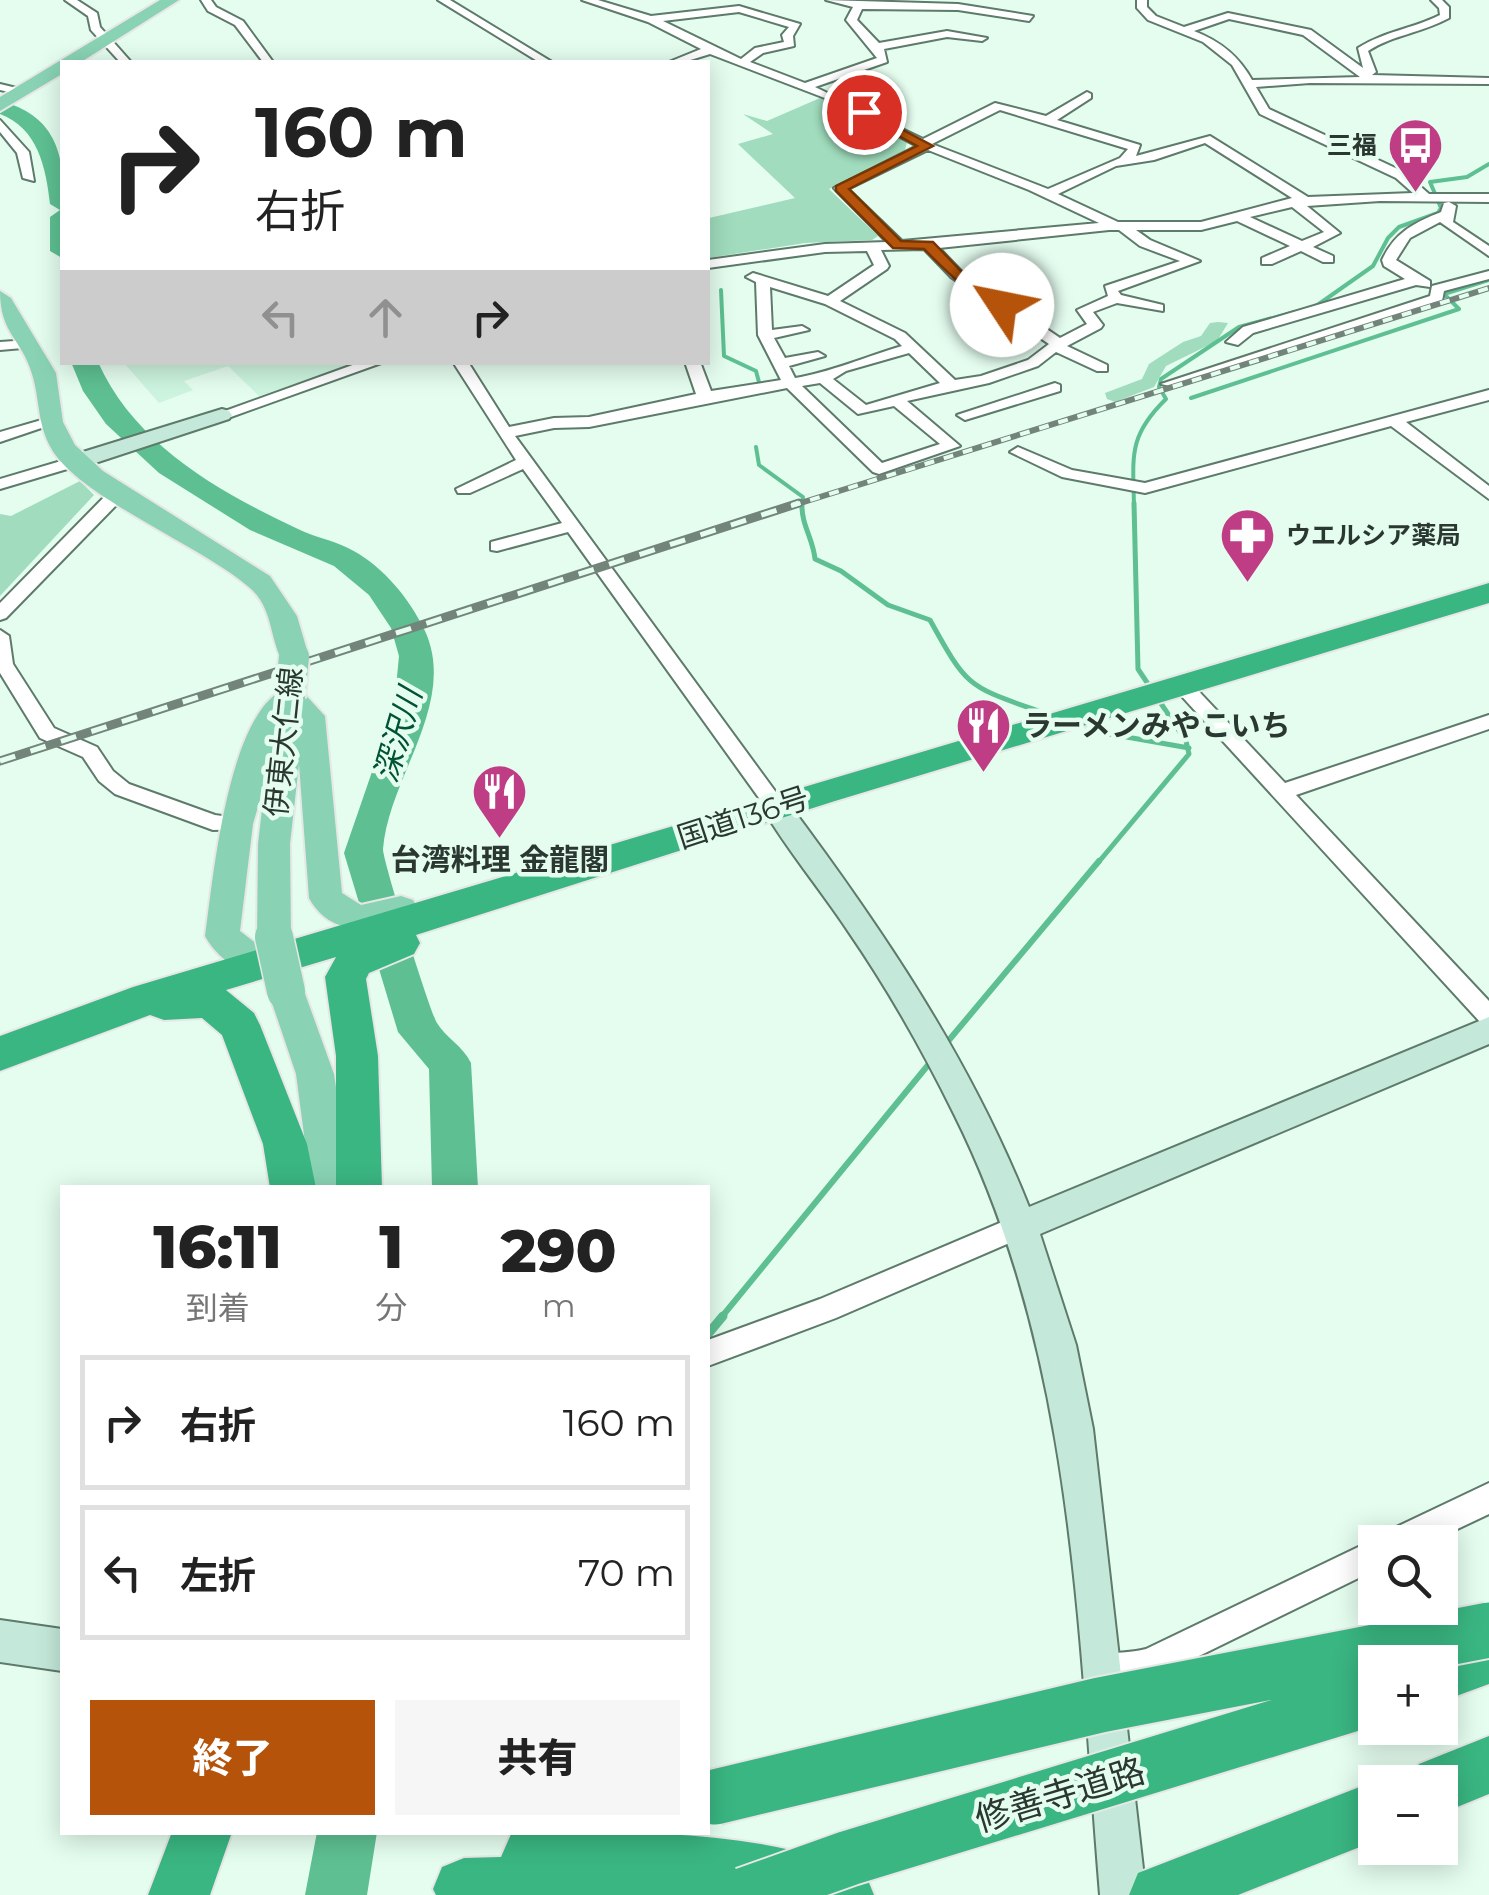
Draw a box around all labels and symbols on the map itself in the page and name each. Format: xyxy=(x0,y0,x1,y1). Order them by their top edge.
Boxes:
pin xyxy=(822,70,907,155)
bus stop icon: 三福 xyxy=(1386,115,1446,194)
place label: 三福 xyxy=(1327,130,1377,160)
position arrow xyxy=(950,253,1054,357)
pharmacy icon: ウエルシア薬局 xyxy=(1217,505,1277,584)
place label: ウエルシア薬局 xyxy=(1286,520,1461,550)
street label: 伊東大仁線 xyxy=(257,665,310,818)
water label: 深沢川 xyxy=(366,680,430,786)
restaurant icon: ラーメンみやこいち xyxy=(953,696,1013,775)
place label: ラーメンみやこいち xyxy=(1022,707,1291,744)
restaurant icon: 台湾料理 金龍閣 xyxy=(470,762,530,841)
street label: 国道136号 xyxy=(672,779,813,856)
place label: 台湾料理 金龍閣 xyxy=(391,841,609,878)
street label: 修善寺道路 xyxy=(970,1748,1150,1841)

